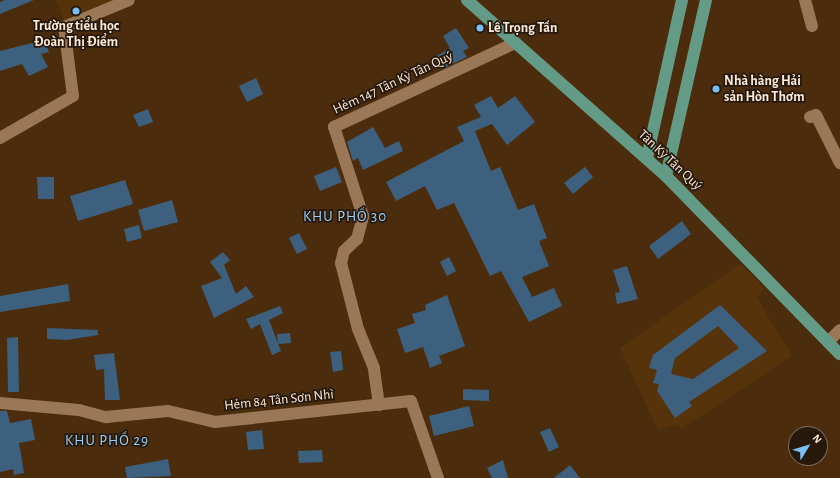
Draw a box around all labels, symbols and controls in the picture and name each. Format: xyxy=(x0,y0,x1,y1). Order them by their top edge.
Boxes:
marker: Trường tiểu học Đoàn Thị Điểm xyxy=(71,6,81,16)
place label: Trường tiểu học Đoàn Thị Điểm xyxy=(33,18,119,50)
place label: Lê Trọng Tấn xyxy=(488,20,557,36)
marker: Lê Trọng Tấn xyxy=(475,23,485,33)
street label: Hẻm 147 Tân Kỳ Tân Quý xyxy=(330,48,456,118)
place label: Nhà hàng Hải sản Hòn Thơm xyxy=(724,73,805,106)
marker: Nhà hàng Hải sản Hòn Thơm xyxy=(711,84,721,94)
street label: Tân Kỳ Tân Quý xyxy=(635,126,705,194)
district label: KHU PHỐ 30 xyxy=(303,208,387,226)
street label: Hẻm 84 Tân Sơn Nhì xyxy=(223,386,335,414)
north arrow xyxy=(788,426,828,466)
district label: KHU PHỐ 29 xyxy=(65,432,149,450)
text: N xyxy=(810,433,824,445)

